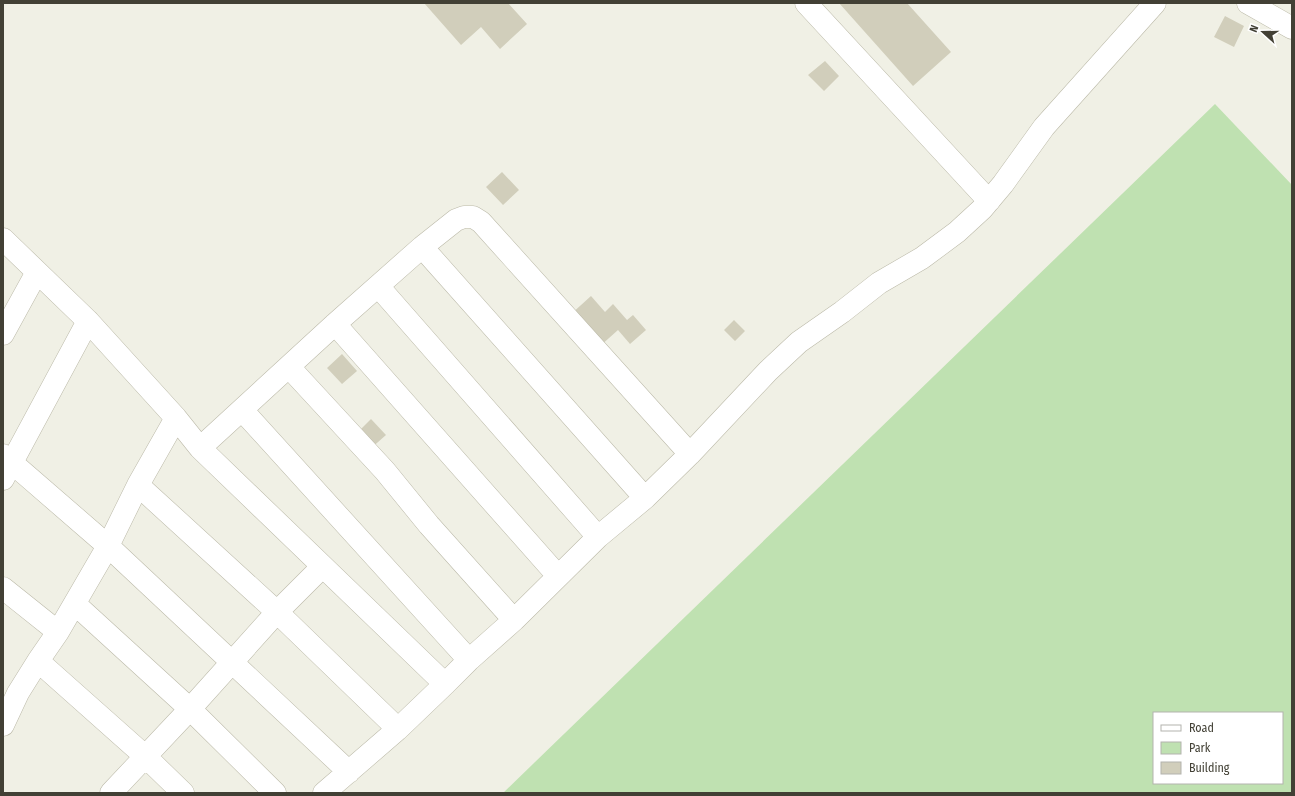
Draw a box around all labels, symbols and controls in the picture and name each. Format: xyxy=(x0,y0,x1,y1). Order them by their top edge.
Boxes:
north arrow xyxy=(1243,12,1283,52)
text: N xyxy=(1247,23,1261,34)
legend xyxy=(1153,712,1283,784)
text: Road xyxy=(1189,721,1214,735)
text: Park xyxy=(1189,741,1211,755)
text: Building xyxy=(1189,761,1230,775)

